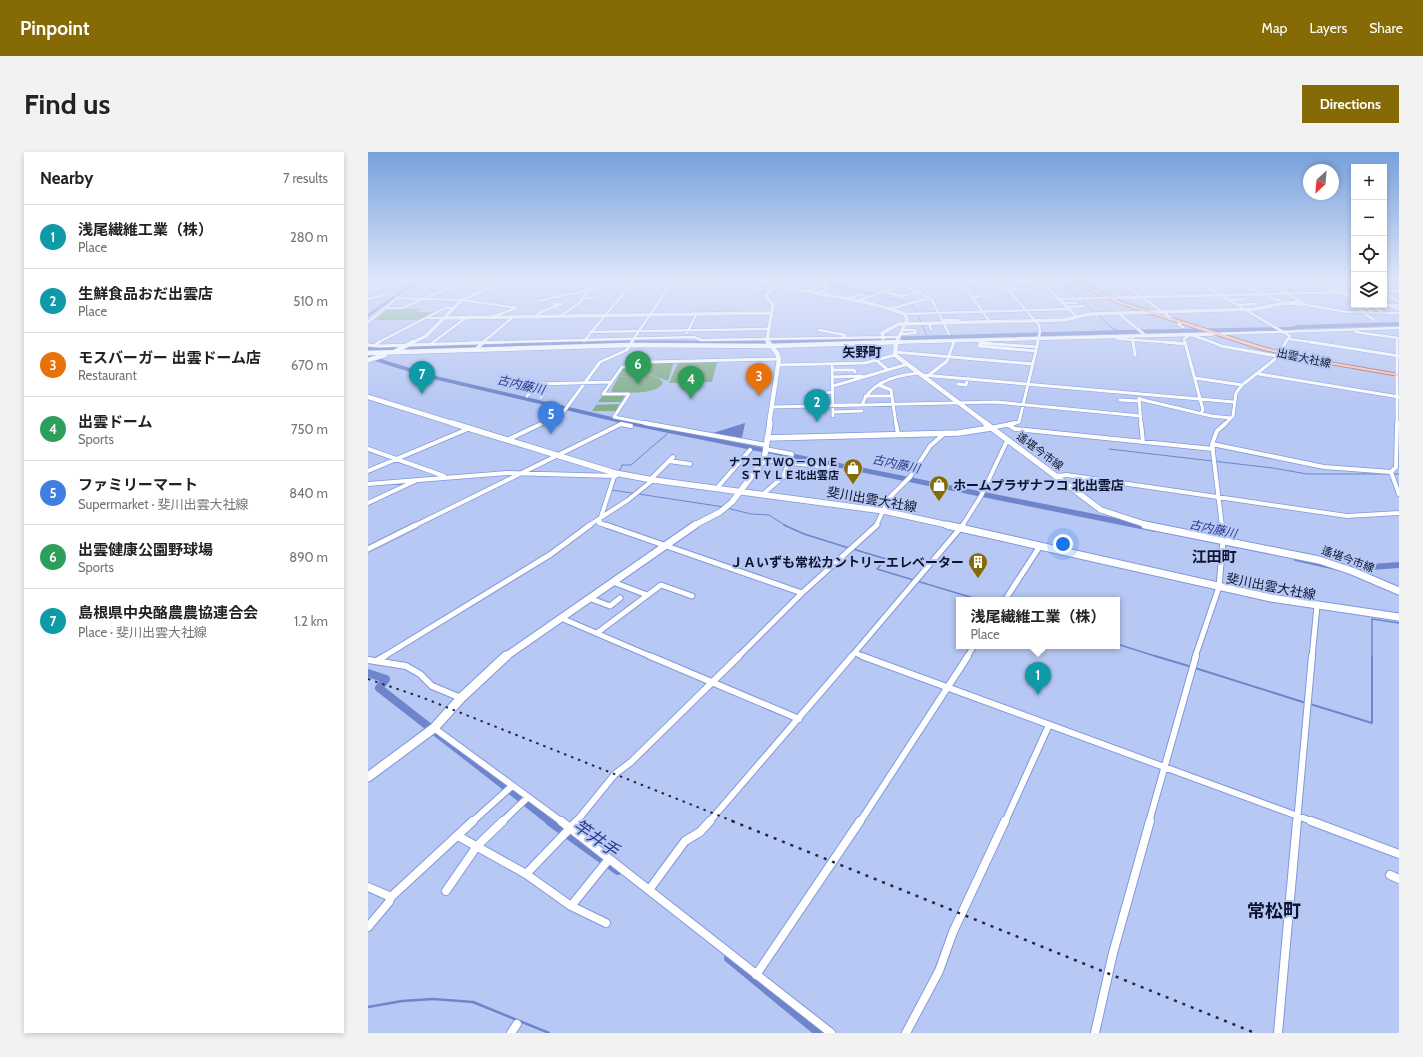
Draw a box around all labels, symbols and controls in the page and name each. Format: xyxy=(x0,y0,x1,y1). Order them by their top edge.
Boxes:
text: Pinpoint xyxy=(20,17,89,40)
text: Map xyxy=(1262,19,1287,37)
text: Layers xyxy=(1309,19,1347,37)
text: Share xyxy=(1369,19,1403,37)
button: Directions xyxy=(1302,85,1399,123)
text: Find us xyxy=(24,87,110,121)
north arrow xyxy=(1303,164,1339,200)
map controls xyxy=(1351,164,1387,308)
button: + xyxy=(1351,164,1387,200)
text: Nearby xyxy=(40,168,93,188)
text: 7 results xyxy=(283,170,328,186)
button: − xyxy=(1351,200,1387,236)
text: 浅尾繊維工業（株） xyxy=(78,221,213,239)
text: 1 xyxy=(51,229,55,245)
text: 280 m xyxy=(290,229,328,245)
button: locate xyxy=(1351,236,1387,272)
text: Place xyxy=(78,239,107,255)
button: layers xyxy=(1351,272,1387,308)
text: 生鮮食品おだ出雲店 xyxy=(78,285,213,303)
text: 2 xyxy=(50,293,56,309)
text: 510 m xyxy=(293,293,328,309)
text: Place xyxy=(78,303,107,319)
district label: 矢野町 xyxy=(842,344,882,360)
street label: 出雲大社線 xyxy=(1276,345,1332,371)
text: モスバーガー 出雲ドーム店 xyxy=(78,349,261,367)
pin: 6 xyxy=(625,351,651,384)
text: 3 xyxy=(49,357,57,373)
text: 670 m xyxy=(291,357,328,373)
pin: 7 xyxy=(409,361,435,394)
pin: 3 xyxy=(746,363,772,396)
pin: 4 xyxy=(678,366,704,399)
text: Restaurant xyxy=(78,367,137,383)
water label: 古内藤川 xyxy=(496,372,548,398)
pin: 2 xyxy=(804,389,830,422)
pin: 5 xyxy=(538,401,564,434)
text: 出雲ドーム xyxy=(78,413,153,431)
text: 4 xyxy=(49,421,57,437)
text: 750 m xyxy=(291,421,328,437)
street label: 遙堪今市線 xyxy=(1014,429,1066,473)
text: Sports xyxy=(78,431,114,447)
water label: 古内藤川 xyxy=(871,451,923,476)
place label: ナフコＴＷＯ－ＯＮＥ ＳＴＹＬＥ北出雲店 xyxy=(729,455,839,482)
shop icon: ナフコＴＷＯ－ＯＮＥ ＳＴＹＬＥ北出雲店 xyxy=(842,457,864,485)
shop icon: ホームプラザナフコ 北出雲店 xyxy=(928,474,950,502)
text: ファミリーマート xyxy=(78,476,198,494)
place label: ホームプラザナフコ 北出雲店 xyxy=(953,477,1124,493)
street label: 斐川出雲大社線 xyxy=(826,483,918,515)
text: 5 xyxy=(50,485,56,501)
text: 840 m xyxy=(289,485,328,501)
text: Supermarket · 斐川出雲大社線 xyxy=(78,496,249,512)
water label: 古内藤川 xyxy=(1188,516,1240,541)
your location xyxy=(1053,534,1073,554)
text: 出雲健康公園野球場 xyxy=(78,541,213,559)
street label: 遙堪今市線 xyxy=(1320,543,1376,575)
district label: 江田町 xyxy=(1191,548,1237,566)
text: 6 xyxy=(49,549,57,565)
text: 890 m xyxy=(289,549,328,565)
building icon: ＪＡいずも常松カントリーエレベーター xyxy=(967,551,989,579)
place label: ＪＡいずも常松カントリーエレベーター xyxy=(730,554,964,570)
text: Sports xyxy=(78,559,114,575)
street label: 斐川出雲大社線 xyxy=(1225,569,1317,603)
popup xyxy=(956,597,1120,649)
text: 島根県中央酪農農協連合会 xyxy=(78,604,258,622)
text: 浅尾繊維工業（株） xyxy=(970,608,1106,626)
text: 7 xyxy=(50,613,56,629)
text: 1.2 km xyxy=(294,613,328,629)
text: Place · 斐川出雲大社線 xyxy=(78,624,207,640)
text: Place xyxy=(970,626,1000,642)
pin: 1 xyxy=(1025,662,1051,695)
water label: 竿井手 xyxy=(569,815,623,861)
district label: 常松町 xyxy=(1247,900,1301,922)

